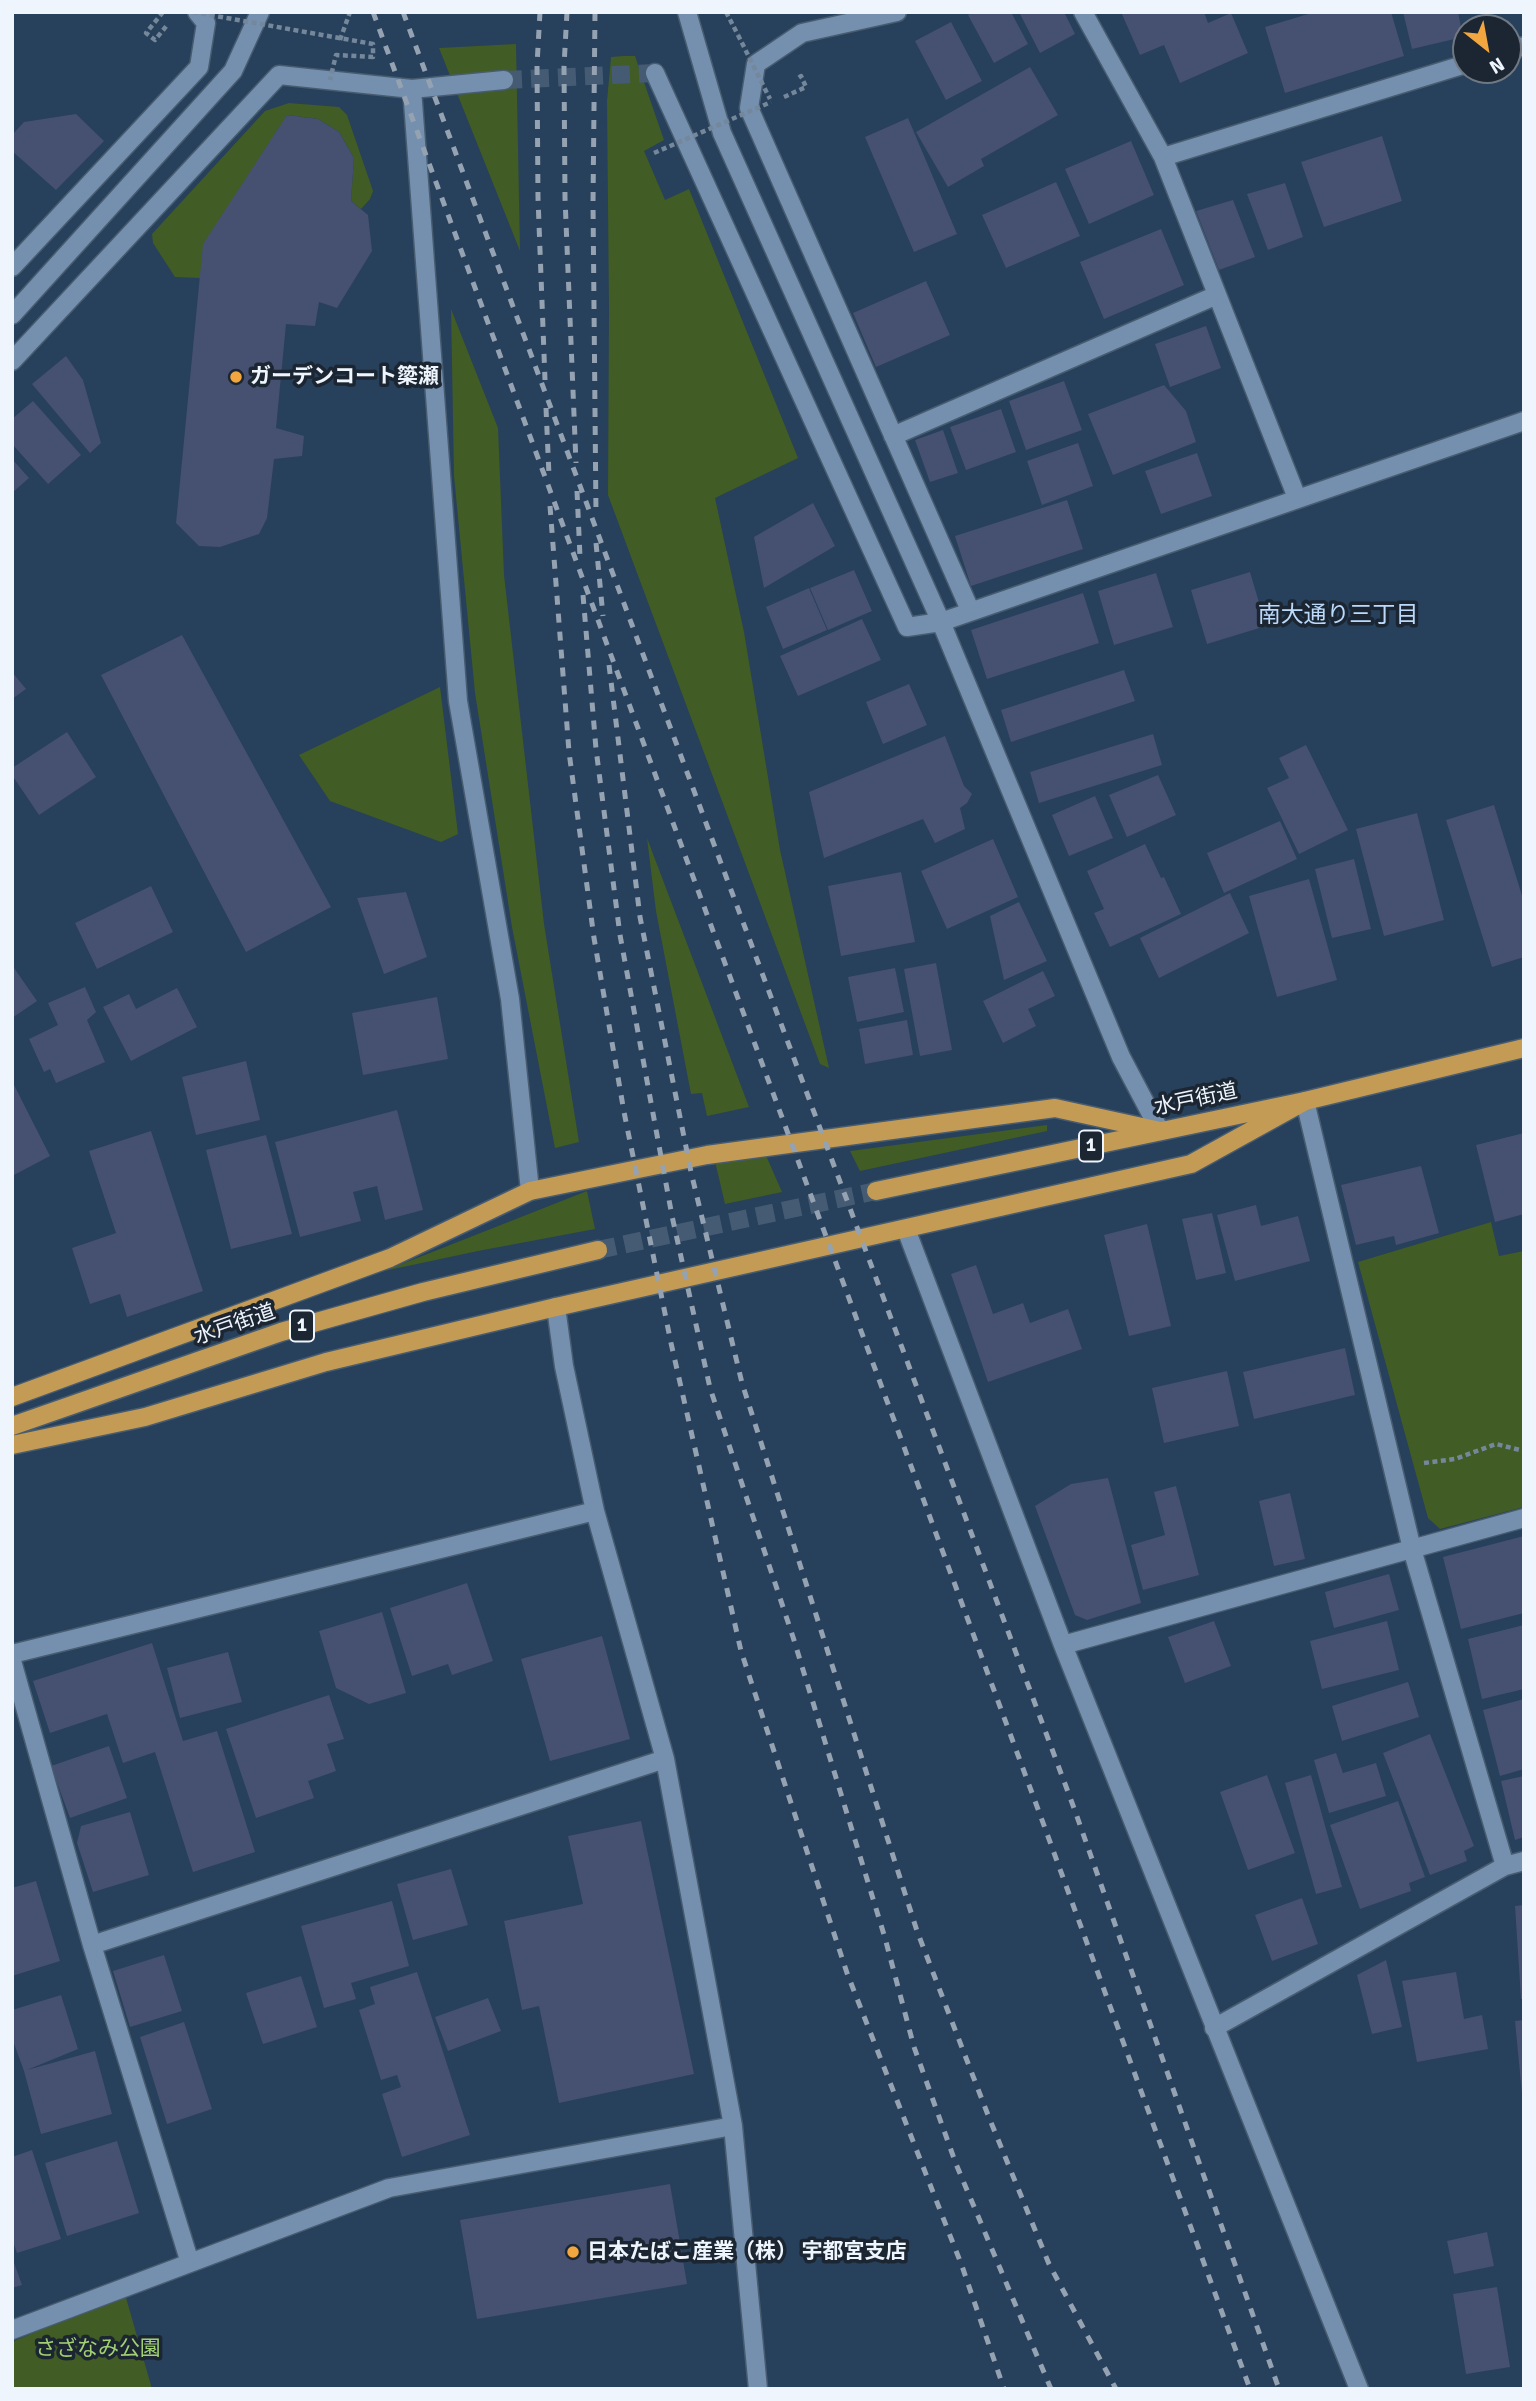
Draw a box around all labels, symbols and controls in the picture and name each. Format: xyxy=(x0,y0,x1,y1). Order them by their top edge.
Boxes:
north arrow xyxy=(1452,14,1522,84)
text: N xyxy=(1485,52,1509,79)
place label: ガーデンコート簗瀬 xyxy=(250,364,439,390)
marker: ガーデンコート簗瀬 xyxy=(228,369,244,385)
district label: 南大通り三丁目 xyxy=(1258,602,1418,630)
street label: 水戸街道 xyxy=(1152,1079,1240,1121)
road number: 1 xyxy=(1079,1130,1103,1162)
street label: 水戸街道 xyxy=(191,1299,279,1351)
road number: 1 xyxy=(290,1310,314,1342)
place label: 日本たばこ産業（株） 宇都宮支店 xyxy=(587,2239,907,2265)
marker: 日本たばこ産業（株） 宇都宮支店 xyxy=(565,2244,581,2260)
park label: さざなみ公園 xyxy=(35,2336,161,2362)

